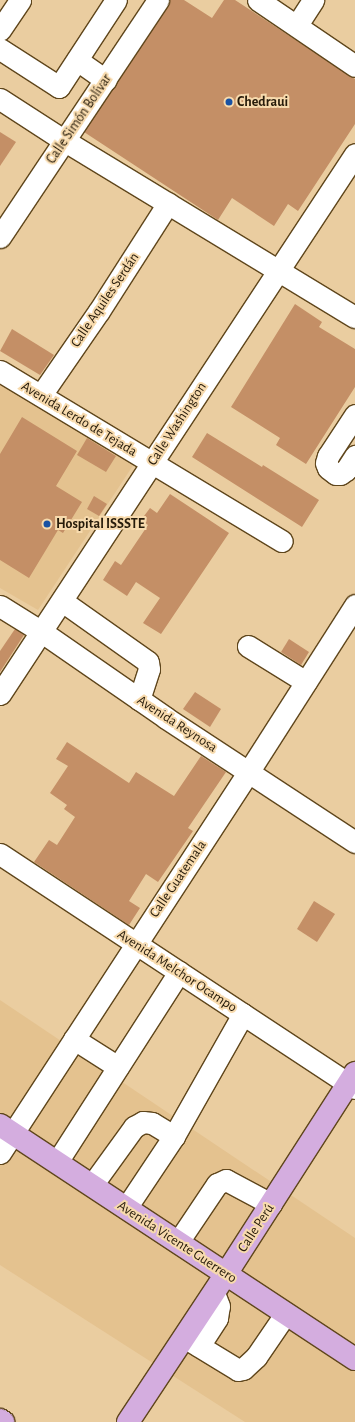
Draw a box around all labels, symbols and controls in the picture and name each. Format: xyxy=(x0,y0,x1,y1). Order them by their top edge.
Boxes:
street label: Calle Simón Bolívar xyxy=(43,71,115,167)
place label: Chedraui xyxy=(237,94,288,110)
marker: Chedraui xyxy=(224,97,234,107)
street label: Calle Aquiles Serdán xyxy=(67,250,143,350)
street label: Avenida Lerdo de Tejada xyxy=(18,378,140,460)
street label: Calle Washington xyxy=(144,379,210,469)
place label: Hospital ISSSTE xyxy=(56,516,145,532)
marker: Hospital ISSSTE xyxy=(41,518,53,530)
street label: Avenida Reynosa xyxy=(134,692,220,756)
street label: Calle Guatemala xyxy=(146,837,210,921)
street label: Avenida Melchor Ocampo xyxy=(114,926,240,1016)
street label: Avenida Vicente Guerrero xyxy=(114,1197,240,1287)
street label: Calle Perú xyxy=(234,1201,278,1255)

